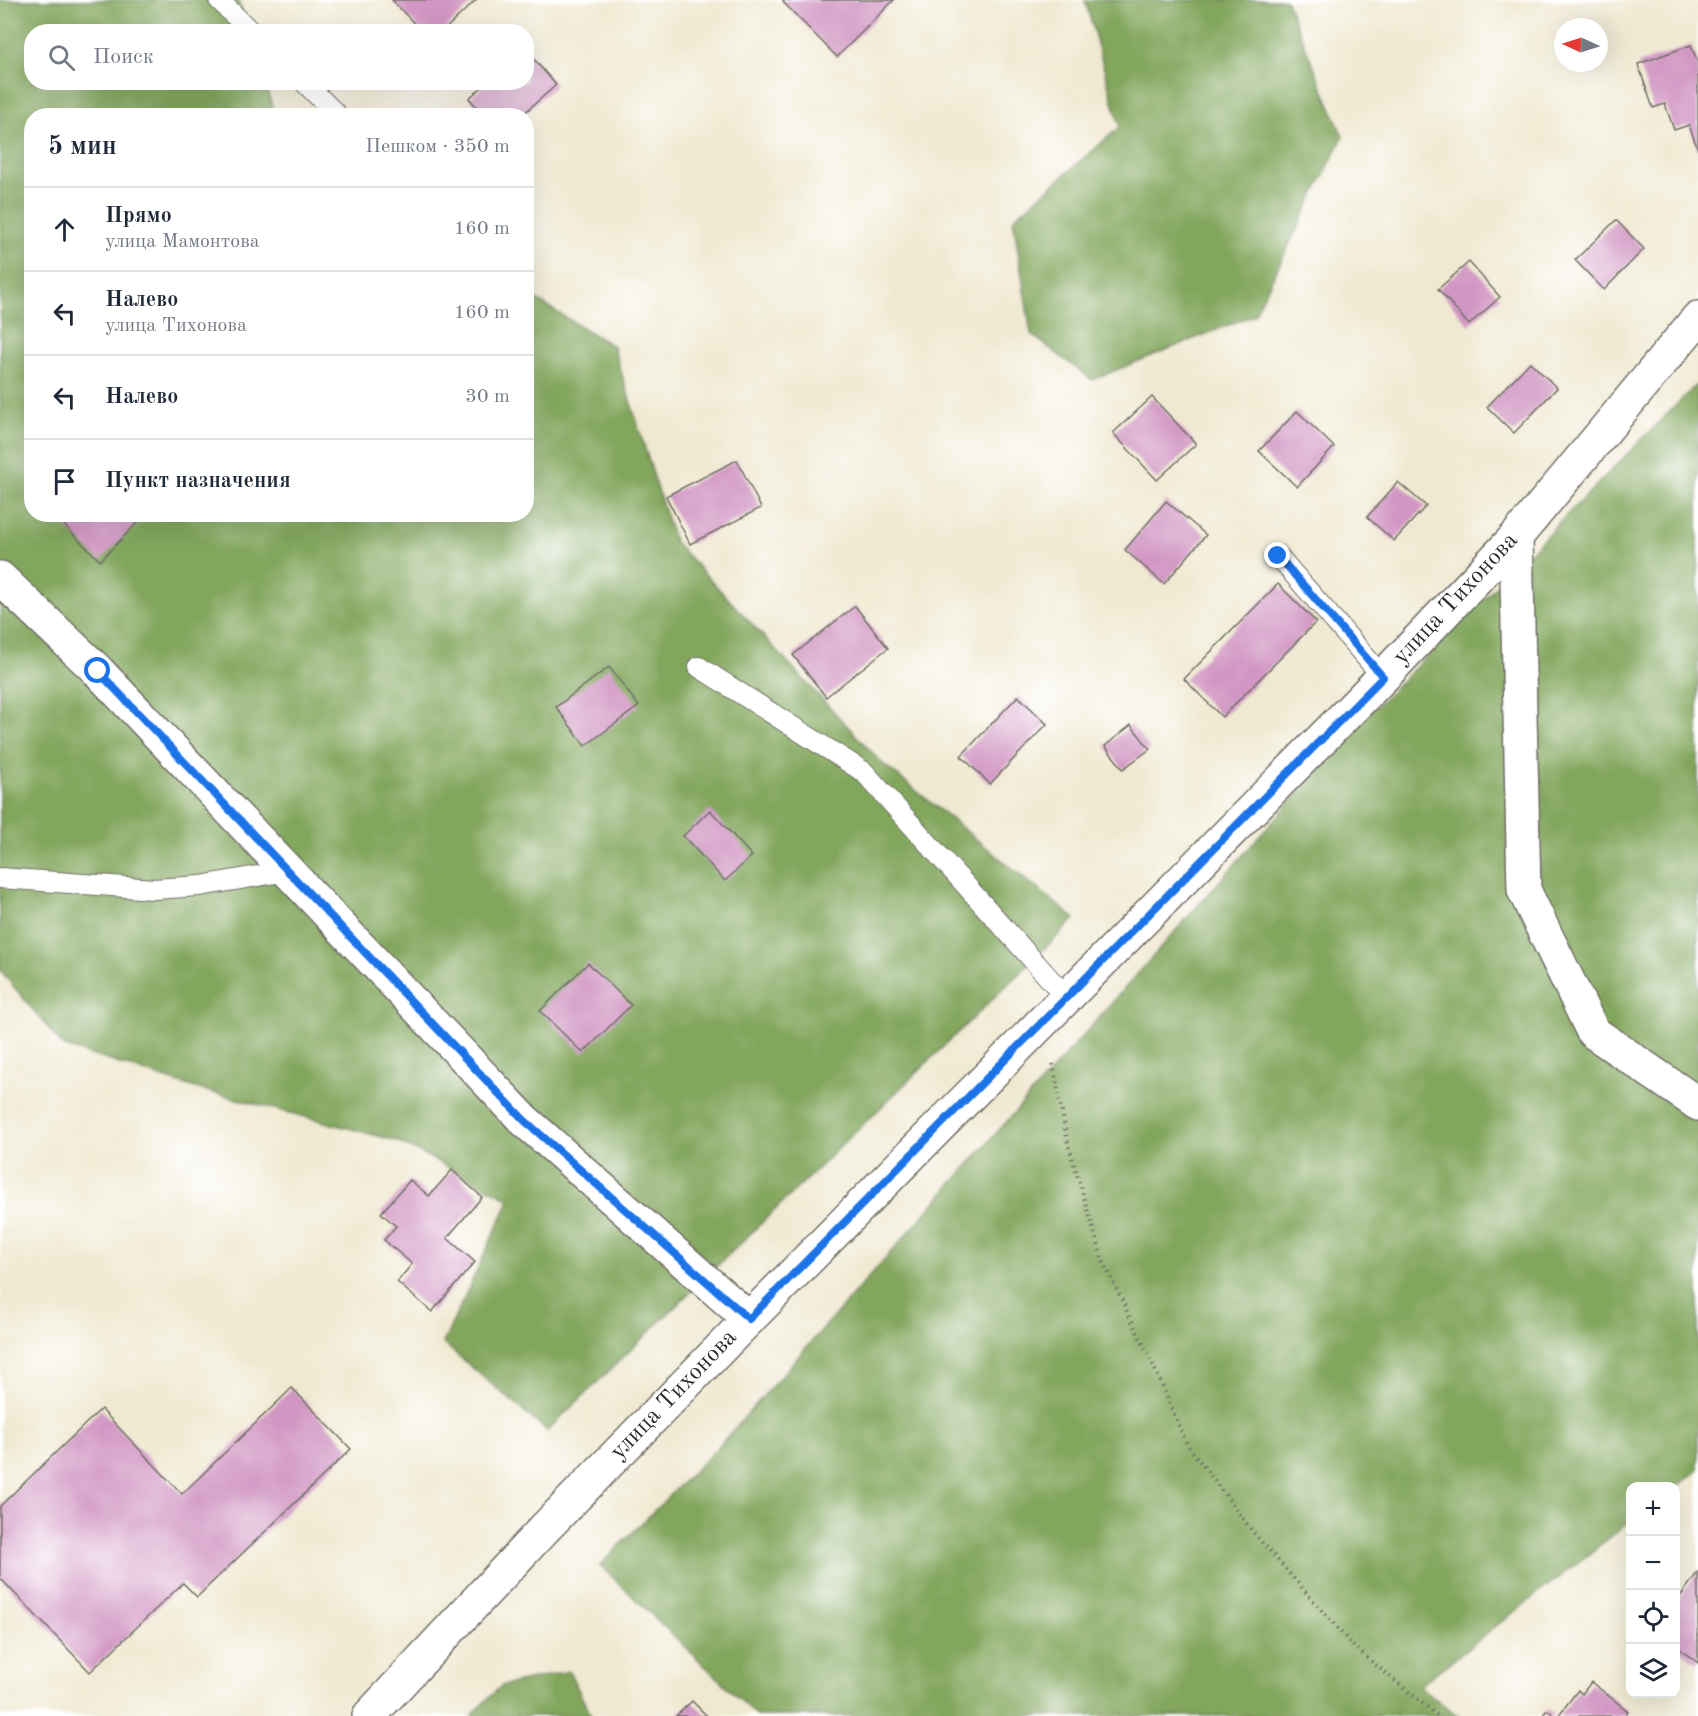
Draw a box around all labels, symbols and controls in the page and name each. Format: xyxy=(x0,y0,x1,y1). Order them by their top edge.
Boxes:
north arrow xyxy=(1554,18,1608,72)
search box xyxy=(24,24,534,90)
icon: search xyxy=(45,41,78,74)
text: Поиск xyxy=(93,46,154,68)
text: 5 мин xyxy=(48,134,117,160)
text: Пешком · 350 m xyxy=(365,137,510,157)
text: Прямо xyxy=(105,205,172,227)
icon: ahead xyxy=(48,213,81,246)
text: 160 m xyxy=(454,219,510,239)
text: улица Мамонтова xyxy=(105,232,260,252)
text: Налево xyxy=(105,289,178,311)
icon: left xyxy=(48,297,81,330)
text: 160 m xyxy=(454,303,510,323)
text: улица Тихонова xyxy=(105,316,247,336)
icon: left xyxy=(48,381,81,414)
text: Налево xyxy=(105,386,178,408)
text: 30 m xyxy=(465,387,510,407)
icon: arrive xyxy=(48,465,81,498)
text: Пункт назначения xyxy=(105,470,291,492)
street label: улица Тихонова xyxy=(1389,528,1523,669)
route end xyxy=(1264,542,1290,568)
route start xyxy=(84,657,110,683)
street label: улица Тихонова xyxy=(606,1325,742,1465)
map controls xyxy=(1626,1482,1680,1698)
button: + xyxy=(1626,1482,1680,1536)
button: − xyxy=(1626,1536,1680,1590)
button: locate xyxy=(1626,1590,1680,1644)
button: layers xyxy=(1626,1644,1680,1698)

